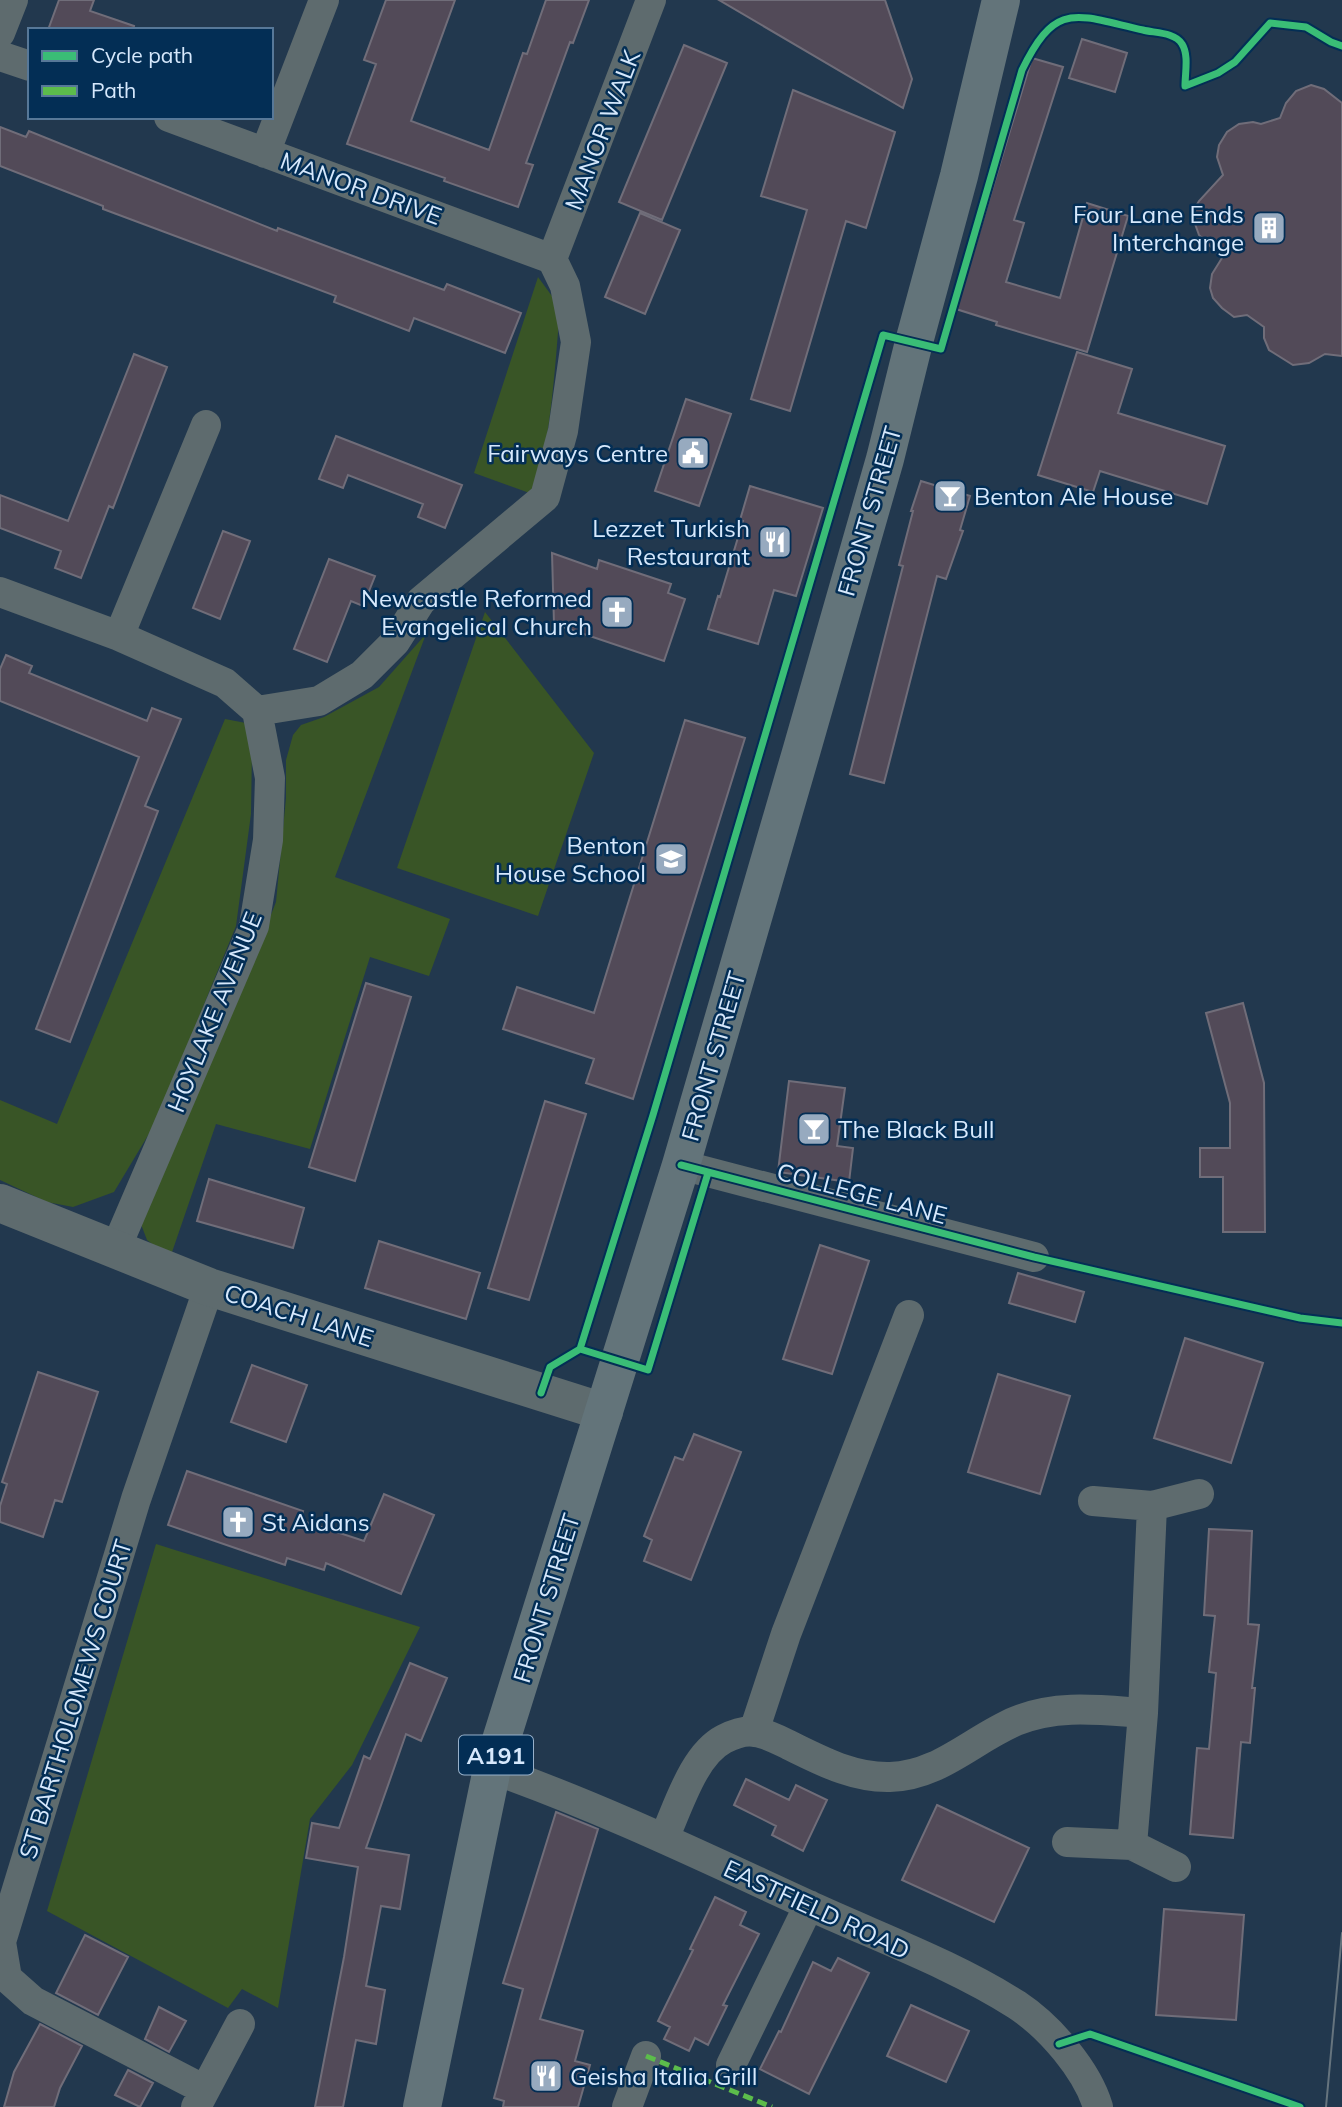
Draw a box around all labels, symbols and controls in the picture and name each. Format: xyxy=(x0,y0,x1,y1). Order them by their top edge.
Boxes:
legend xyxy=(28,28,273,119)
text: Cycle path xyxy=(91,42,193,68)
street label: MANOR WALK xyxy=(558,45,647,214)
text: Path xyxy=(91,77,136,103)
street label: MANOR DRIVE xyxy=(276,145,446,231)
place label: Four Lane Ends Interchange xyxy=(1073,199,1244,257)
building icon: Four Lane Ends Interchange xyxy=(1250,209,1288,247)
street label: FRONT STREET xyxy=(830,422,908,599)
public building icon: Fairways Centre xyxy=(674,434,712,472)
place label: Fairways Centre xyxy=(487,438,668,468)
bar icon: Benton Ale House xyxy=(931,477,969,515)
place label: Benton Ale House xyxy=(974,481,1173,511)
place label: Lezzet Turkish Restaurant xyxy=(592,513,750,571)
restaurant icon: Lezzet Turkish Restaurant xyxy=(756,523,794,561)
place label: Newcastle Reformed Evangelical Church xyxy=(361,583,592,641)
church icon: Newcastle Reformed Evangelical Church xyxy=(598,593,636,631)
place label: Benton House School xyxy=(495,830,646,888)
school or university icon: Benton House School xyxy=(652,840,690,878)
street label: HOYLAKE AVENUE xyxy=(160,907,268,1117)
street label: FRONT STREET xyxy=(674,967,752,1144)
bar icon: The Black Bull xyxy=(795,1110,833,1148)
place label: The Black Bull xyxy=(838,1114,994,1144)
street label: COLLEGE LANE xyxy=(774,1156,950,1230)
street label: COACH LANE xyxy=(221,1277,377,1353)
church icon: St Aidans xyxy=(219,1503,257,1541)
place label: St Aidans xyxy=(262,1507,370,1537)
street label: FRONT STREET xyxy=(506,1509,586,1686)
street label: ST BARTHOLOMEWS COURT xyxy=(12,1535,138,1862)
road number: A191 xyxy=(459,1736,533,1774)
street label: EASTFIELD ROAD xyxy=(719,1853,915,1965)
restaurant icon: Geisha Italia Grill xyxy=(527,2057,565,2095)
place label: Geisha Italia Grill xyxy=(570,2061,757,2091)

